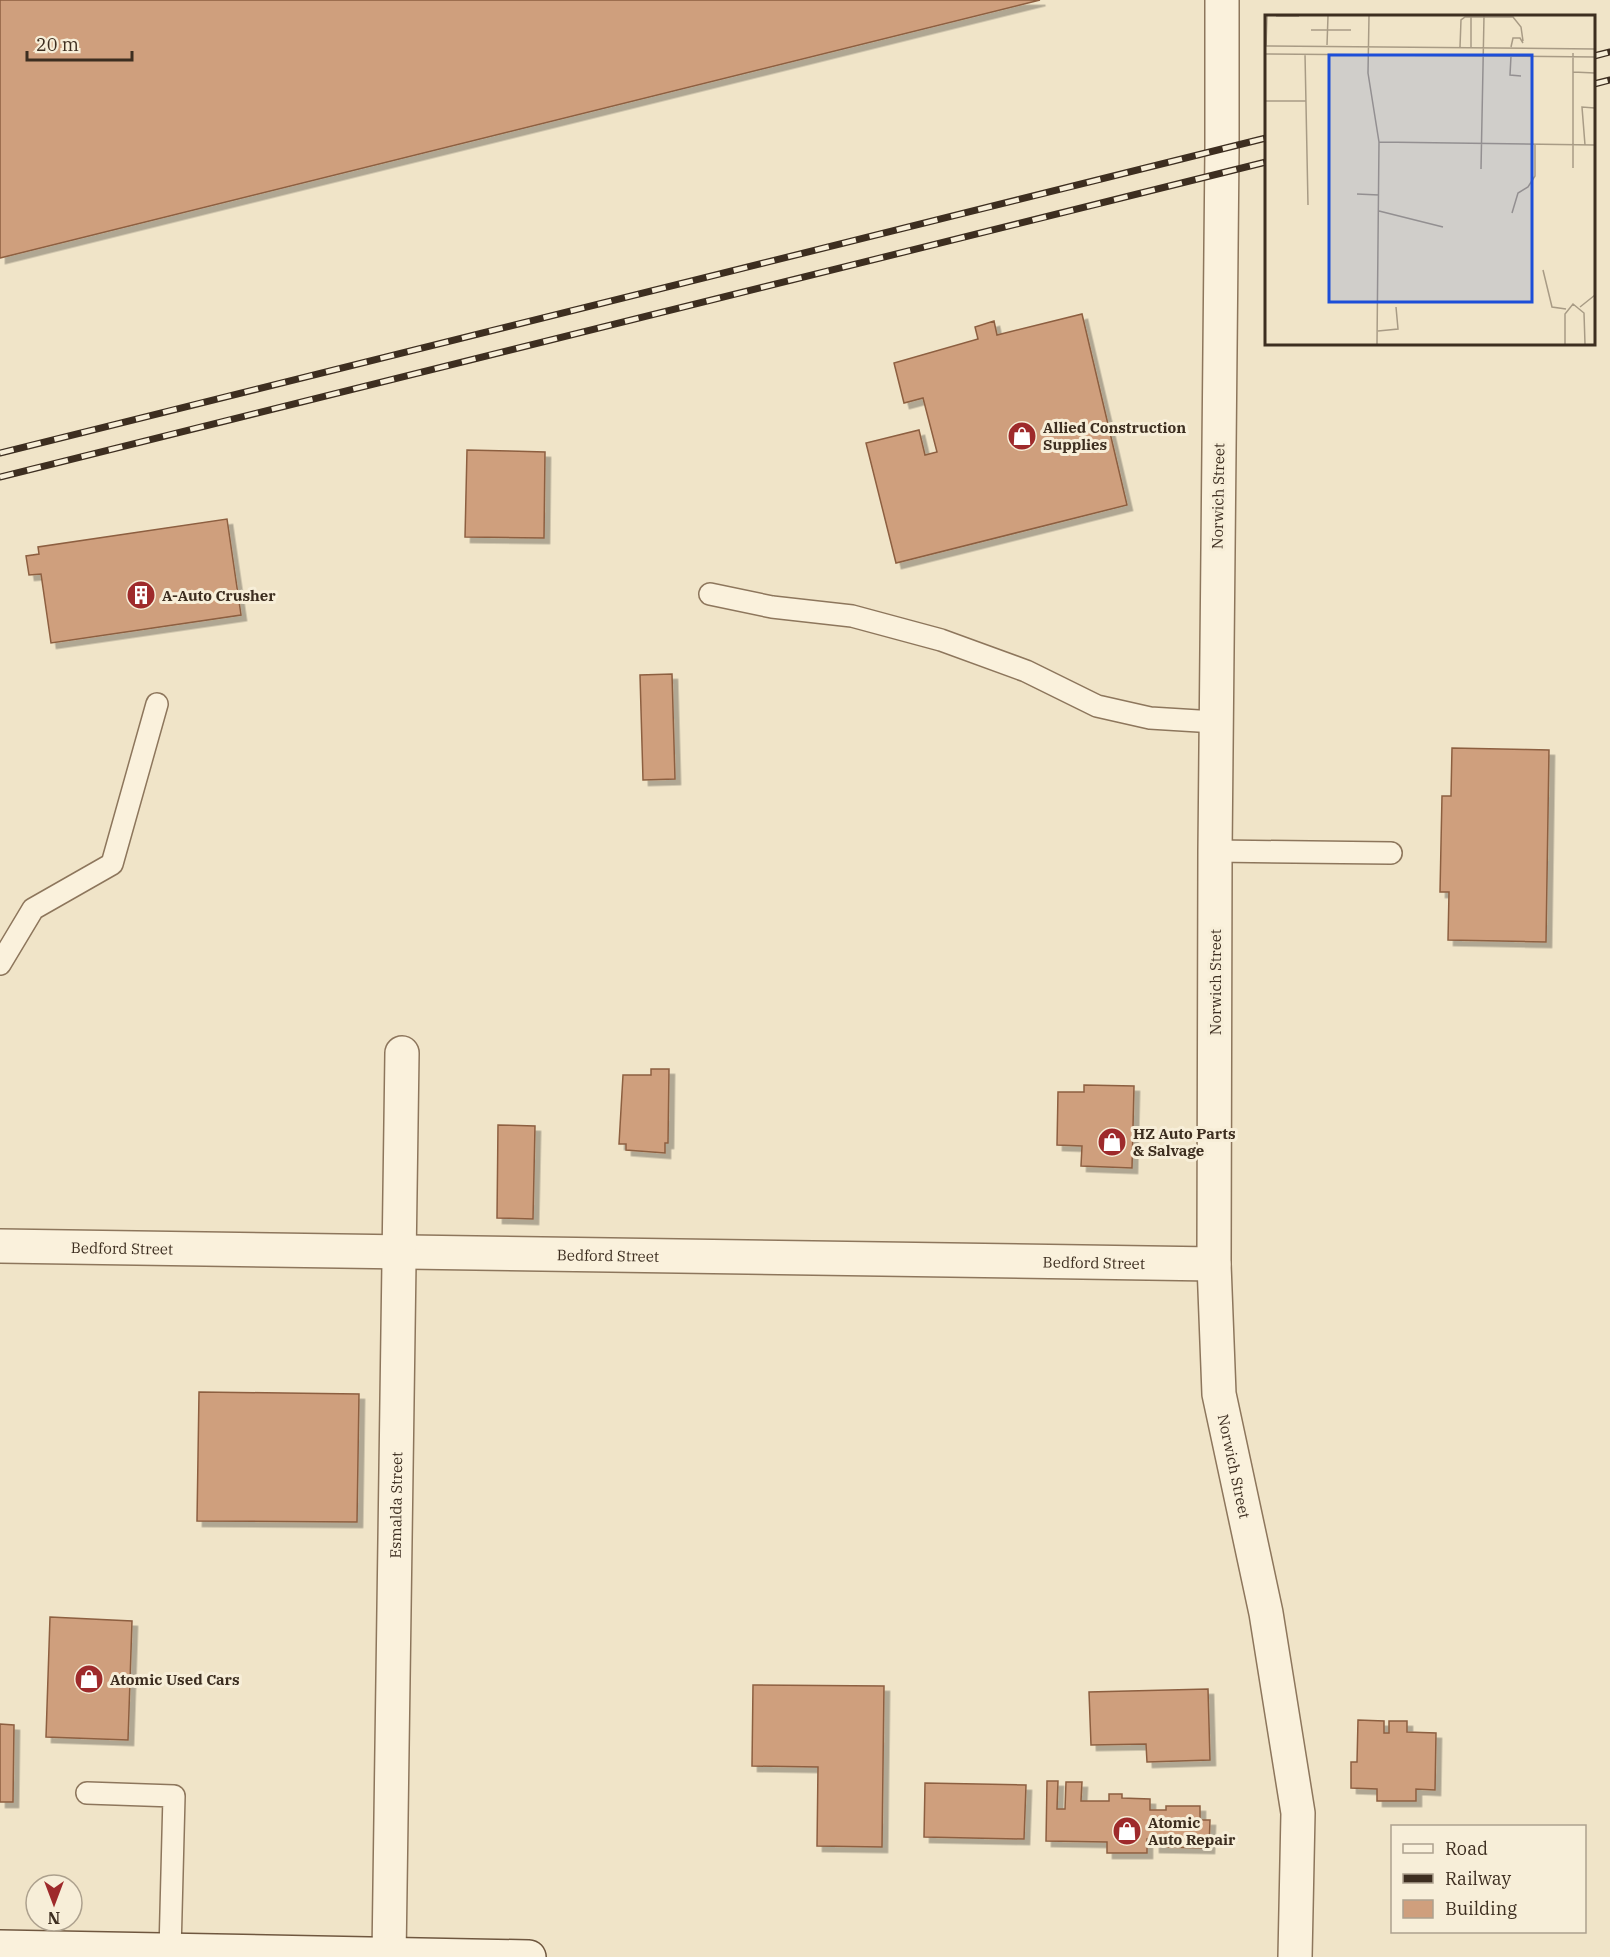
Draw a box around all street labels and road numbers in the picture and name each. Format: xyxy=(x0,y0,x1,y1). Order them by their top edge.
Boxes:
street label: Norwich Street xyxy=(1208,443,1228,549)
street label: Norwich Street xyxy=(1206,929,1225,1035)
street label: Bedford Street xyxy=(71,1238,173,1258)
street label: Bedford Street xyxy=(557,1245,659,1265)
street label: Bedford Street xyxy=(1043,1252,1145,1272)
street label: Norwich Street xyxy=(1214,1412,1255,1520)
street label: Esmalda Street xyxy=(385,1451,406,1559)

